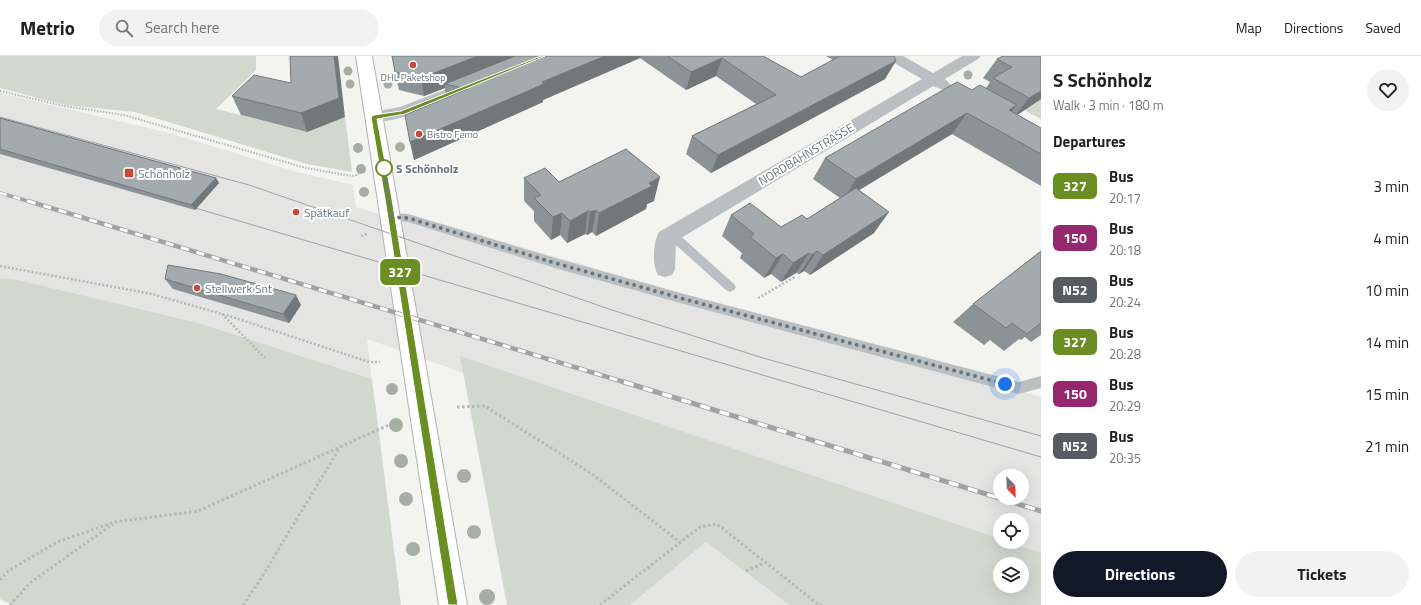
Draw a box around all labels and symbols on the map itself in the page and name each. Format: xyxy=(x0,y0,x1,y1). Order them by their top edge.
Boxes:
marker: DHL Paketshop xyxy=(408,60,418,70)
place label: DHL Paketshop xyxy=(381,70,445,85)
street label: NORDBAHNSTRASSE xyxy=(755,118,858,190)
place label: Bistro Femo xyxy=(427,127,478,142)
marker: Bistro Femo xyxy=(414,129,424,139)
marker: S Schönholz xyxy=(375,159,393,177)
place label: S Schönholz xyxy=(396,159,458,178)
place label: Schönholz xyxy=(138,164,190,183)
marker: Schönholz xyxy=(123,167,135,179)
place label: Spätkauf xyxy=(304,203,349,222)
marker: Spätkauf xyxy=(291,207,301,217)
line badge: 327 xyxy=(377,259,423,285)
place label: Stellwerk Snt xyxy=(205,279,273,298)
marker: Stellwerk Snt xyxy=(192,283,202,293)
your location xyxy=(995,374,1015,394)
north arrow xyxy=(993,469,1029,505)

